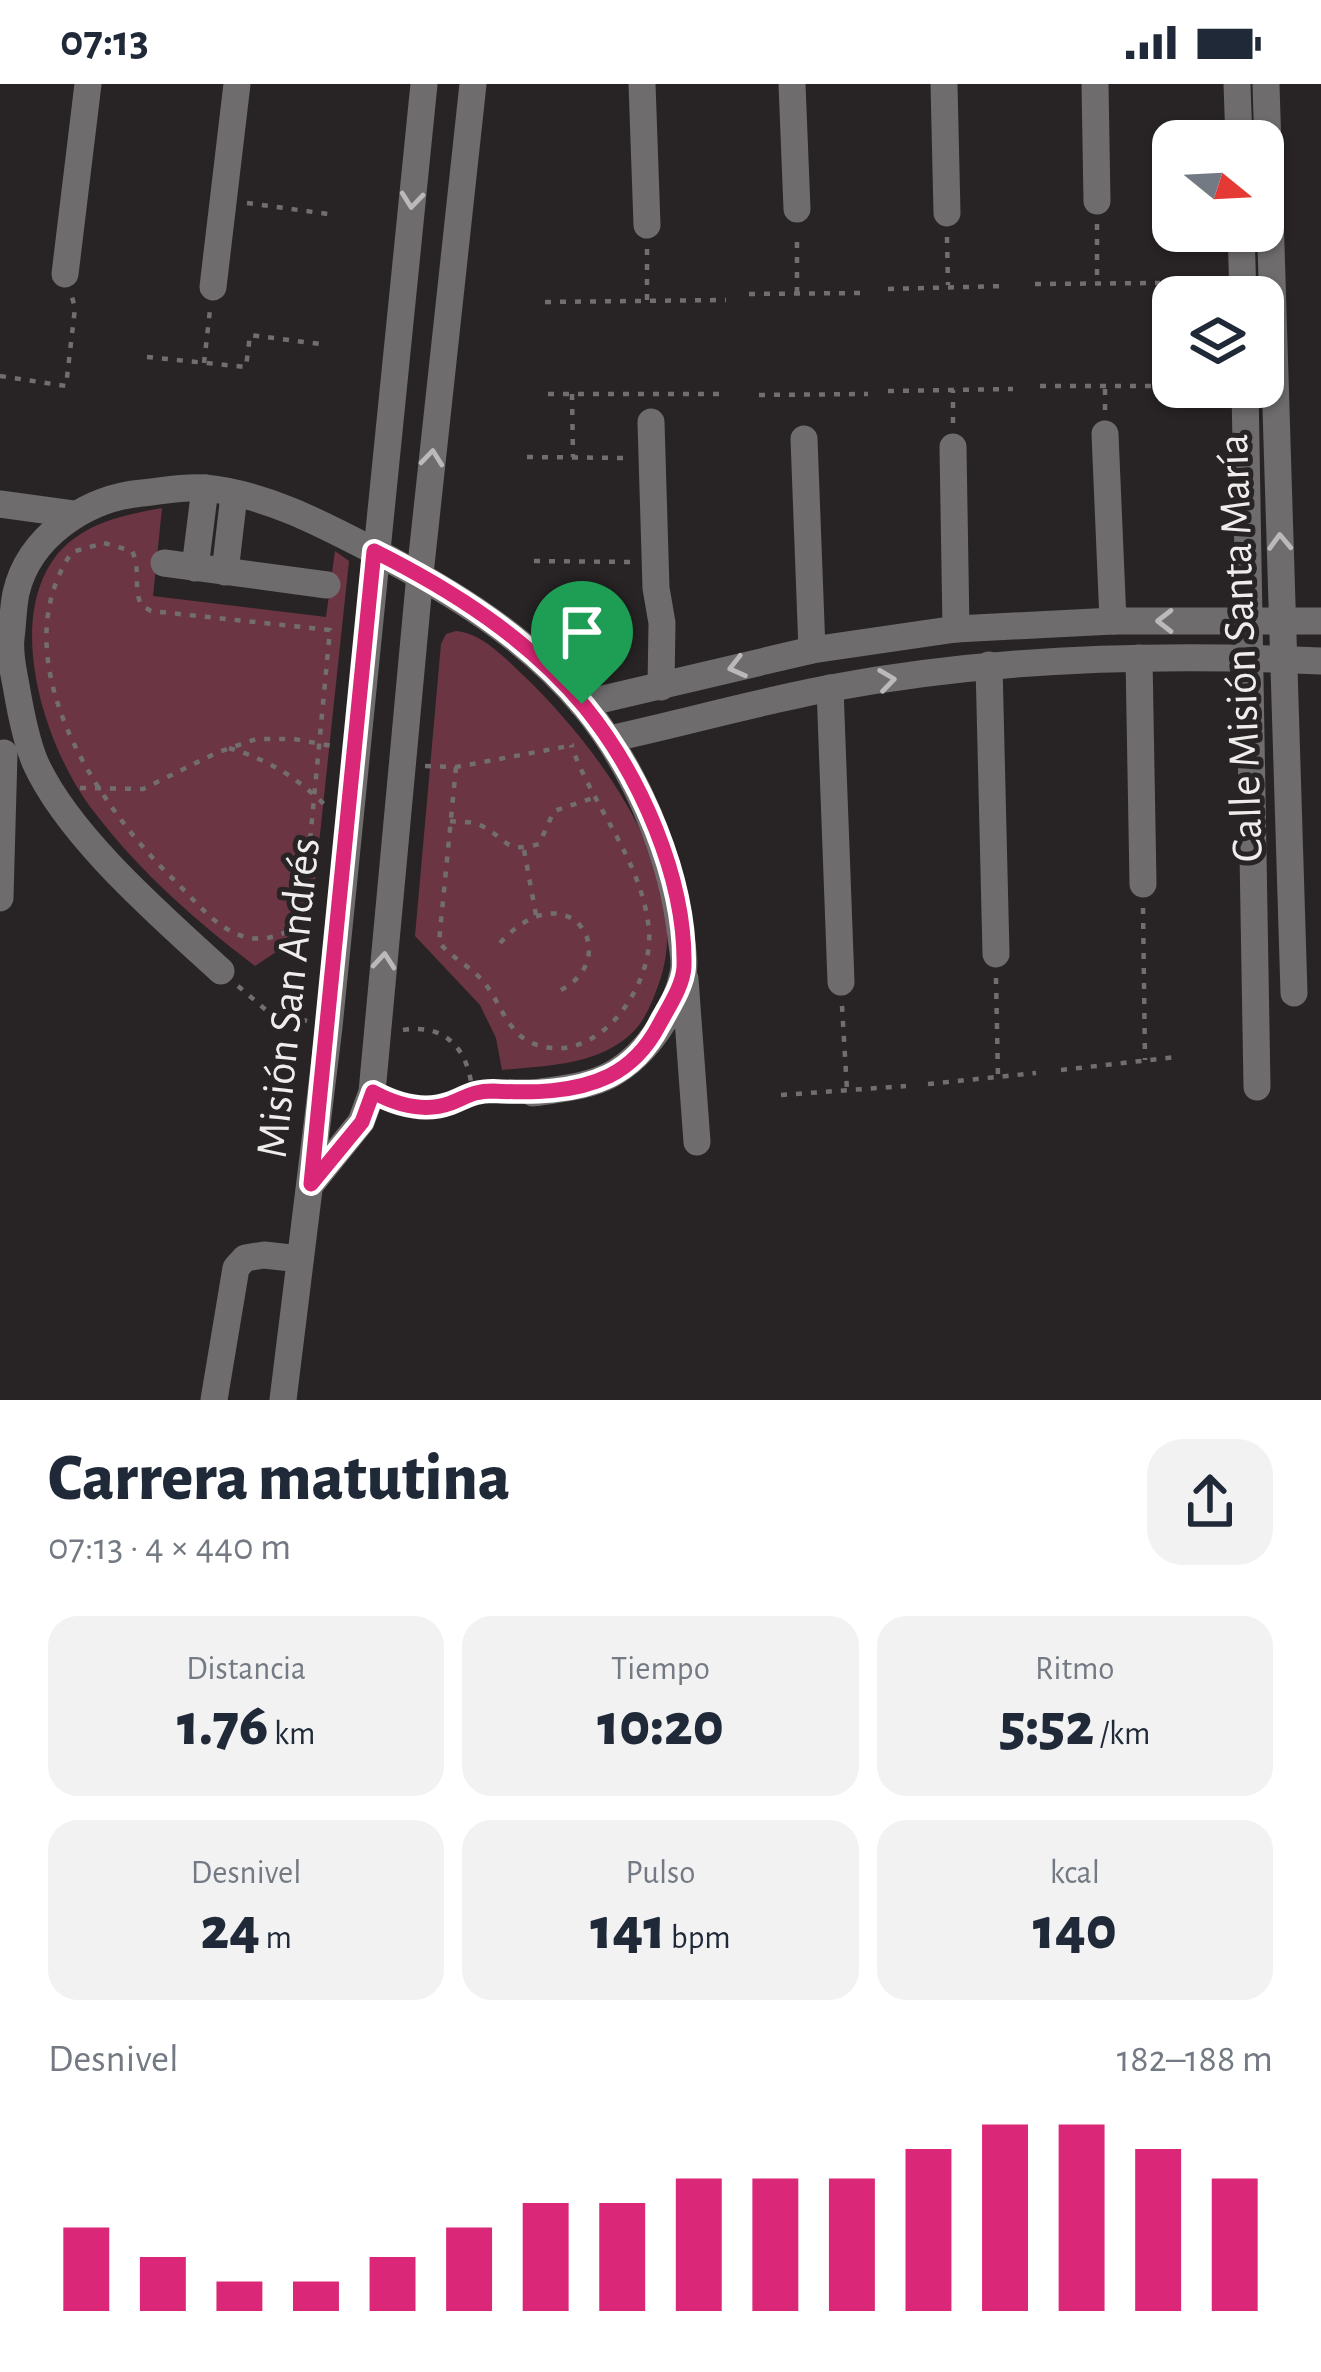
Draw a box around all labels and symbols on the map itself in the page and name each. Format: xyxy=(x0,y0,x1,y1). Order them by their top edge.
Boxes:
north arrow xyxy=(1152,120,1284,252)
one-way arrow xyxy=(400,191,425,210)
street label: Calle Misión Santa María xyxy=(1211,433,1271,863)
one-way arrow xyxy=(419,448,445,468)
one-way arrow xyxy=(1267,532,1293,551)
pin xyxy=(531,581,633,704)
one-way arrow xyxy=(1155,608,1173,634)
one-way arrow xyxy=(727,653,747,678)
one-way arrow xyxy=(877,668,897,694)
street label: Misión San Andrés xyxy=(250,836,328,1160)
one-way arrow xyxy=(371,952,397,971)

